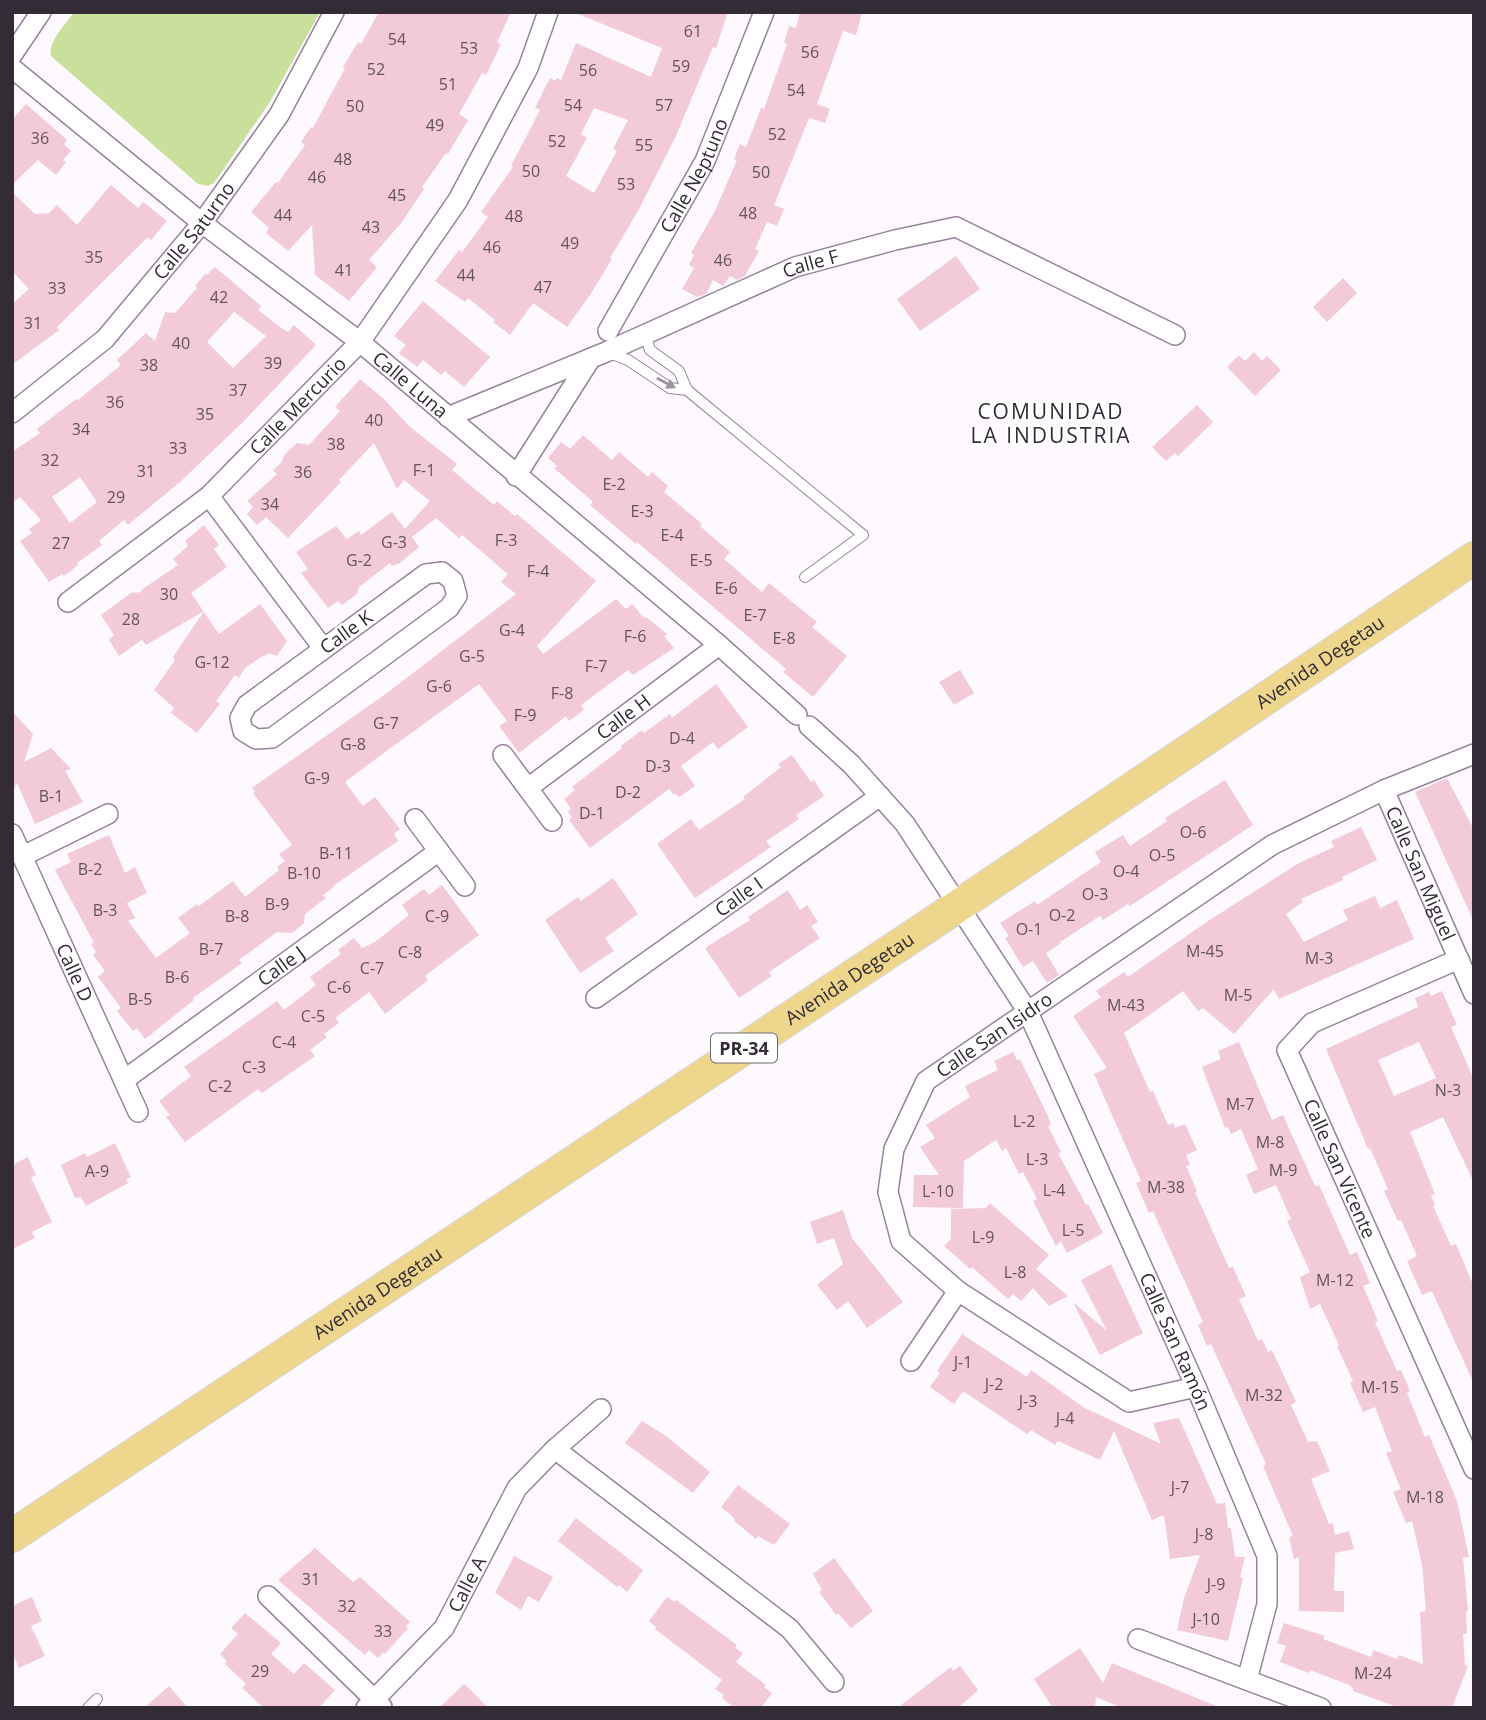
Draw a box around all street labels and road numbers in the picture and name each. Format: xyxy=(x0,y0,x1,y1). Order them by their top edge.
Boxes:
street label: Calle Neptuno xyxy=(654,114,734,238)
street label: Calle Saturno xyxy=(147,176,240,285)
street label: Calle F xyxy=(778,243,842,284)
street label: Calle Luna xyxy=(367,345,454,424)
street label: Calle Mercurio xyxy=(244,351,352,460)
street label: Calle K xyxy=(314,604,378,660)
street label: Avenida Degetau xyxy=(1250,609,1389,715)
street label: Calle H xyxy=(591,688,656,746)
street label: Calle San Miguel xyxy=(1380,802,1462,945)
street label: Calle I xyxy=(709,871,768,923)
street label: Avenida Degetau xyxy=(780,926,919,1031)
street label: Calle D xyxy=(50,939,99,1006)
street label: Calle J xyxy=(252,940,310,992)
street label: Calle San Isidro xyxy=(931,986,1057,1083)
road number: PR-34 xyxy=(711,1034,777,1063)
street label: Calle San Vicente xyxy=(1297,1095,1382,1243)
street label: Avenida Degetau xyxy=(308,1240,447,1345)
street label: Calle San Ramón xyxy=(1133,1268,1217,1414)
street label: Calle A xyxy=(441,1552,492,1617)

